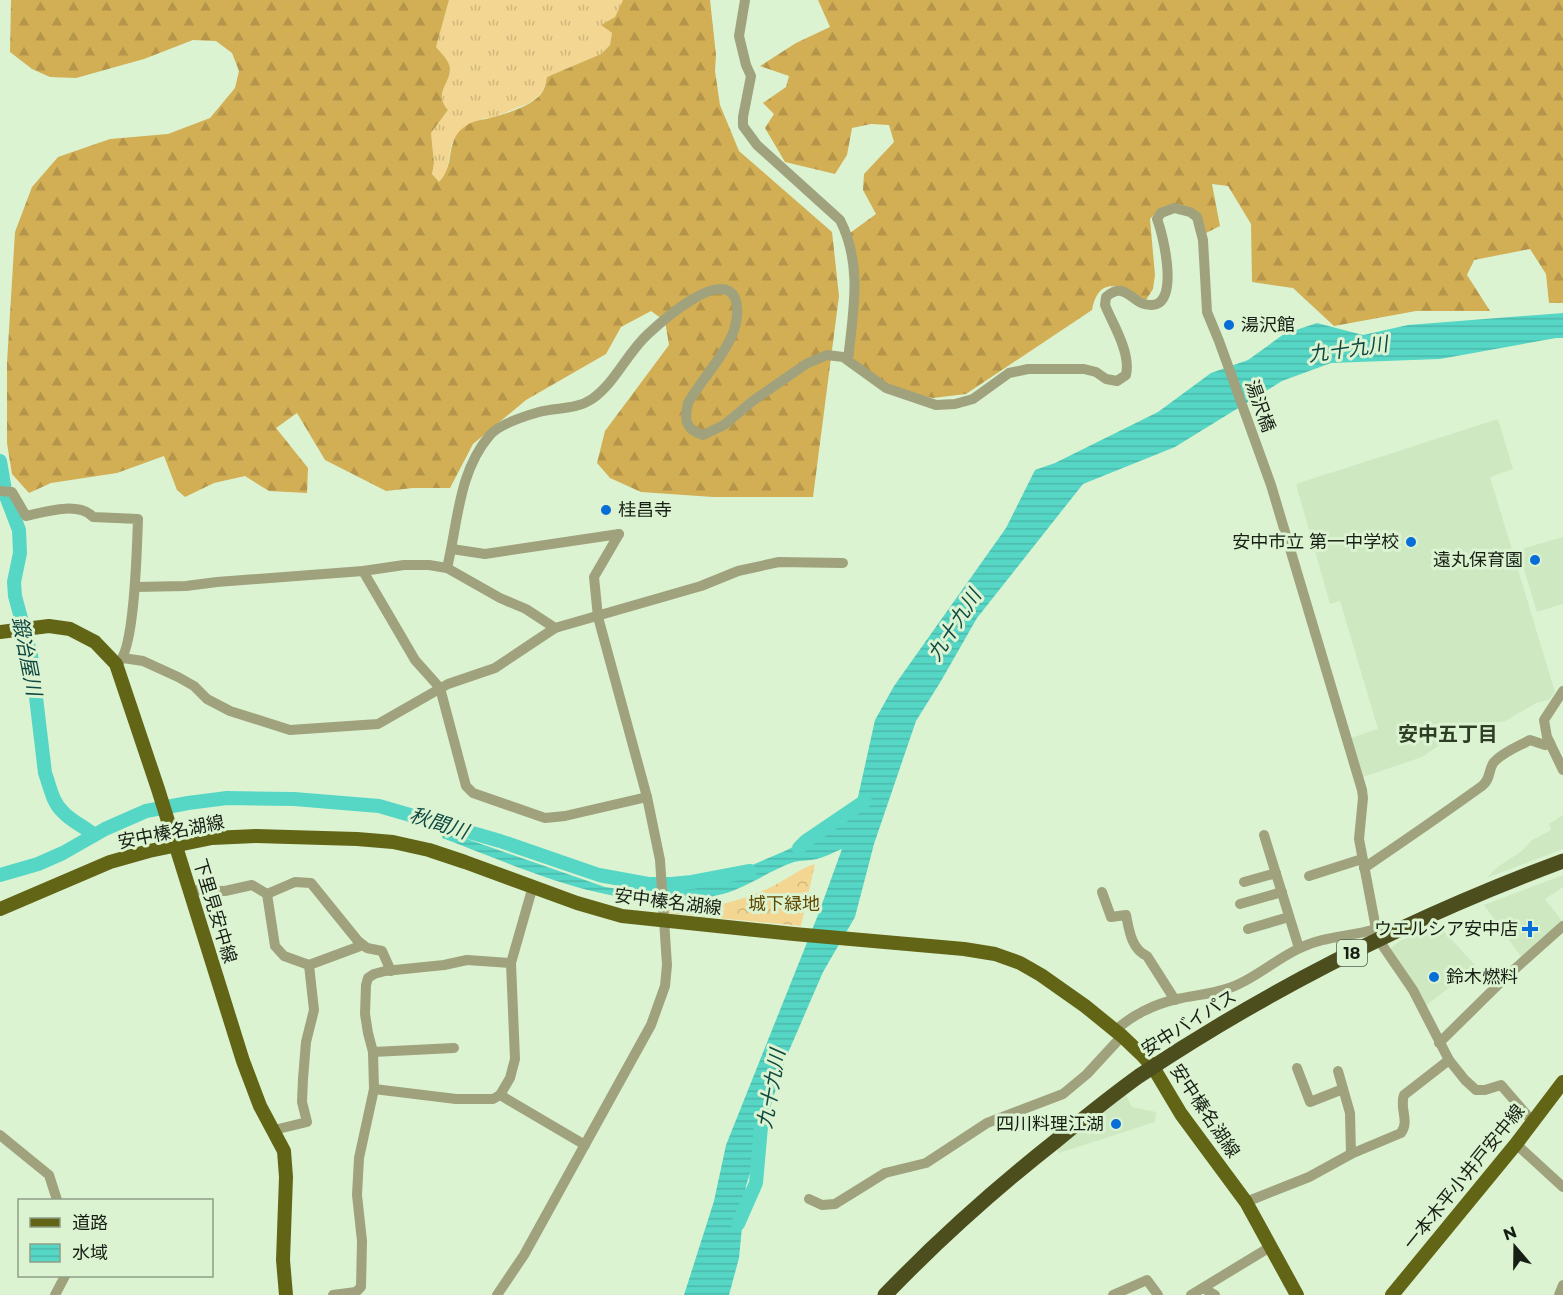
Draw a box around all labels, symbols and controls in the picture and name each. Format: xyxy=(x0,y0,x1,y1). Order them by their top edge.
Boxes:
place label: 湯沢館 xyxy=(1241,314,1295,336)
marker: 湯沢館 xyxy=(1222,318,1236,332)
water label: 九十九川 xyxy=(1307,331,1391,366)
street label: 湯沢橋 xyxy=(1240,377,1280,435)
place label: 桂昌寺 xyxy=(618,499,672,521)
marker: 桂昌寺 xyxy=(599,503,613,517)
place label: 安中市立 第一中学校 xyxy=(1232,531,1399,553)
marker: 安中市立 第一中学校 xyxy=(1404,535,1418,549)
place label: 遠丸保育園 xyxy=(1433,549,1523,571)
marker: 遠丸保育園 xyxy=(1528,553,1542,567)
water label: 九十九川 xyxy=(922,583,987,665)
water label: 鍛冶屋川 xyxy=(8,614,47,700)
district label: 安中五丁目 xyxy=(1398,722,1498,746)
water label: 秋間川 xyxy=(407,802,473,844)
street label: 安中榛名湖線 xyxy=(116,811,226,853)
street label: 下里見安中線 xyxy=(189,856,241,966)
street label: 安中榛名湖線 xyxy=(613,885,723,919)
park label: 城下緑地 xyxy=(748,893,820,915)
place label: ウエルシア安中店 xyxy=(1374,918,1518,940)
marker: ウエルシア安中店 xyxy=(1523,922,1537,936)
road number: 18 xyxy=(1337,940,1367,966)
place label: 鈴木燃料 xyxy=(1446,966,1518,988)
marker: 鈴木燃料 xyxy=(1427,970,1441,984)
street label: 安中バイパス xyxy=(1138,985,1240,1061)
water label: 九十九川 xyxy=(752,1046,790,1130)
street label: 安中榛名湖線 xyxy=(1166,1060,1244,1162)
street label: 一本木平小井戸安中線 xyxy=(1399,1100,1529,1254)
place label: 四川料理江湖 xyxy=(996,1113,1104,1135)
marker: 四川料理江湖 xyxy=(1109,1117,1123,1131)
legend xyxy=(18,1199,213,1277)
text: 道路 xyxy=(72,1212,108,1234)
north arrow xyxy=(1485,1217,1545,1277)
text: N xyxy=(1501,1222,1519,1245)
text: 水域 xyxy=(72,1242,108,1264)

